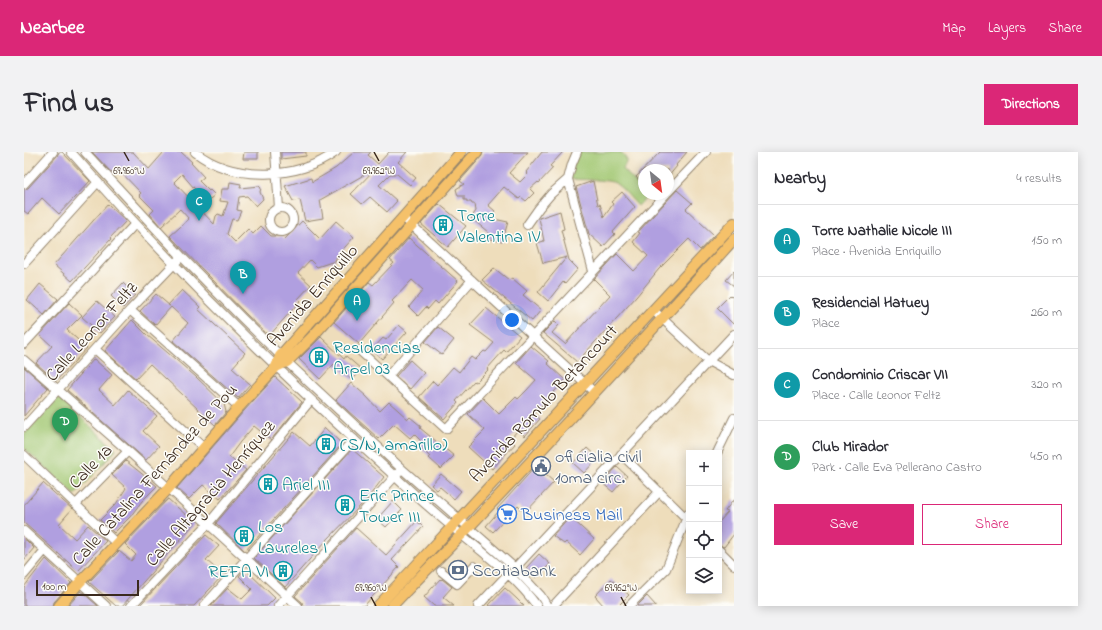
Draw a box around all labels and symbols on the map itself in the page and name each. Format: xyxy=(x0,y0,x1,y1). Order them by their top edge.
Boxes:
text: 69.960°W xyxy=(113,164,145,179)
text: 69.962°W xyxy=(363,164,395,179)
north arrow xyxy=(638,164,674,200)
pin: C xyxy=(186,188,212,221)
place label: Torre Valentina IV xyxy=(456,204,541,251)
building icon: Torre Valentina IV xyxy=(432,214,454,236)
street label: Avenida Enriquillo xyxy=(262,240,362,350)
pin: B xyxy=(230,261,256,294)
street label: Calle Leonor Feltz xyxy=(40,276,145,388)
pin: A xyxy=(344,288,370,321)
your location xyxy=(502,310,522,330)
street label: Avenida Rómulo Betancourt xyxy=(464,320,625,489)
place label: Residencias Arpel 03 xyxy=(333,336,421,383)
building icon: Residencias Arpel 03 xyxy=(308,346,330,368)
street label: Calle Catalina Fernández de Pou xyxy=(67,379,244,572)
pin: D xyxy=(52,408,78,441)
street label: Calle Altagracia Henríquez xyxy=(141,415,284,574)
building icon: (S/N, amarillo) xyxy=(315,433,337,455)
place label: (S/N, amarillo) xyxy=(340,433,447,459)
street label: Calle 1a xyxy=(63,439,119,496)
place label: oficialia civil 10ma circ. xyxy=(555,445,642,492)
public building icon: oficialia civil 10ma circ. xyxy=(530,455,552,477)
building icon: Ariel III xyxy=(257,473,279,495)
place label: Ariel III xyxy=(282,473,330,499)
place label: Eric Prince Tower III xyxy=(359,484,435,531)
building icon: Eric Prince Tower III xyxy=(334,494,356,516)
supermarket icon: Business Mail xyxy=(496,503,518,525)
place label: Business Mail xyxy=(520,503,622,529)
place label: Los Laureles I xyxy=(258,515,327,562)
building icon: Los Laureles I xyxy=(233,525,255,547)
bank icon: Scotiabank xyxy=(447,559,469,581)
place label: Scotiabank xyxy=(472,559,556,585)
place label: REFA VI xyxy=(208,560,269,586)
building icon: REFA VI xyxy=(272,560,294,582)
scale bar xyxy=(36,578,139,597)
text: 69.960°W xyxy=(355,581,387,596)
text: 69.962°W xyxy=(605,581,637,596)

